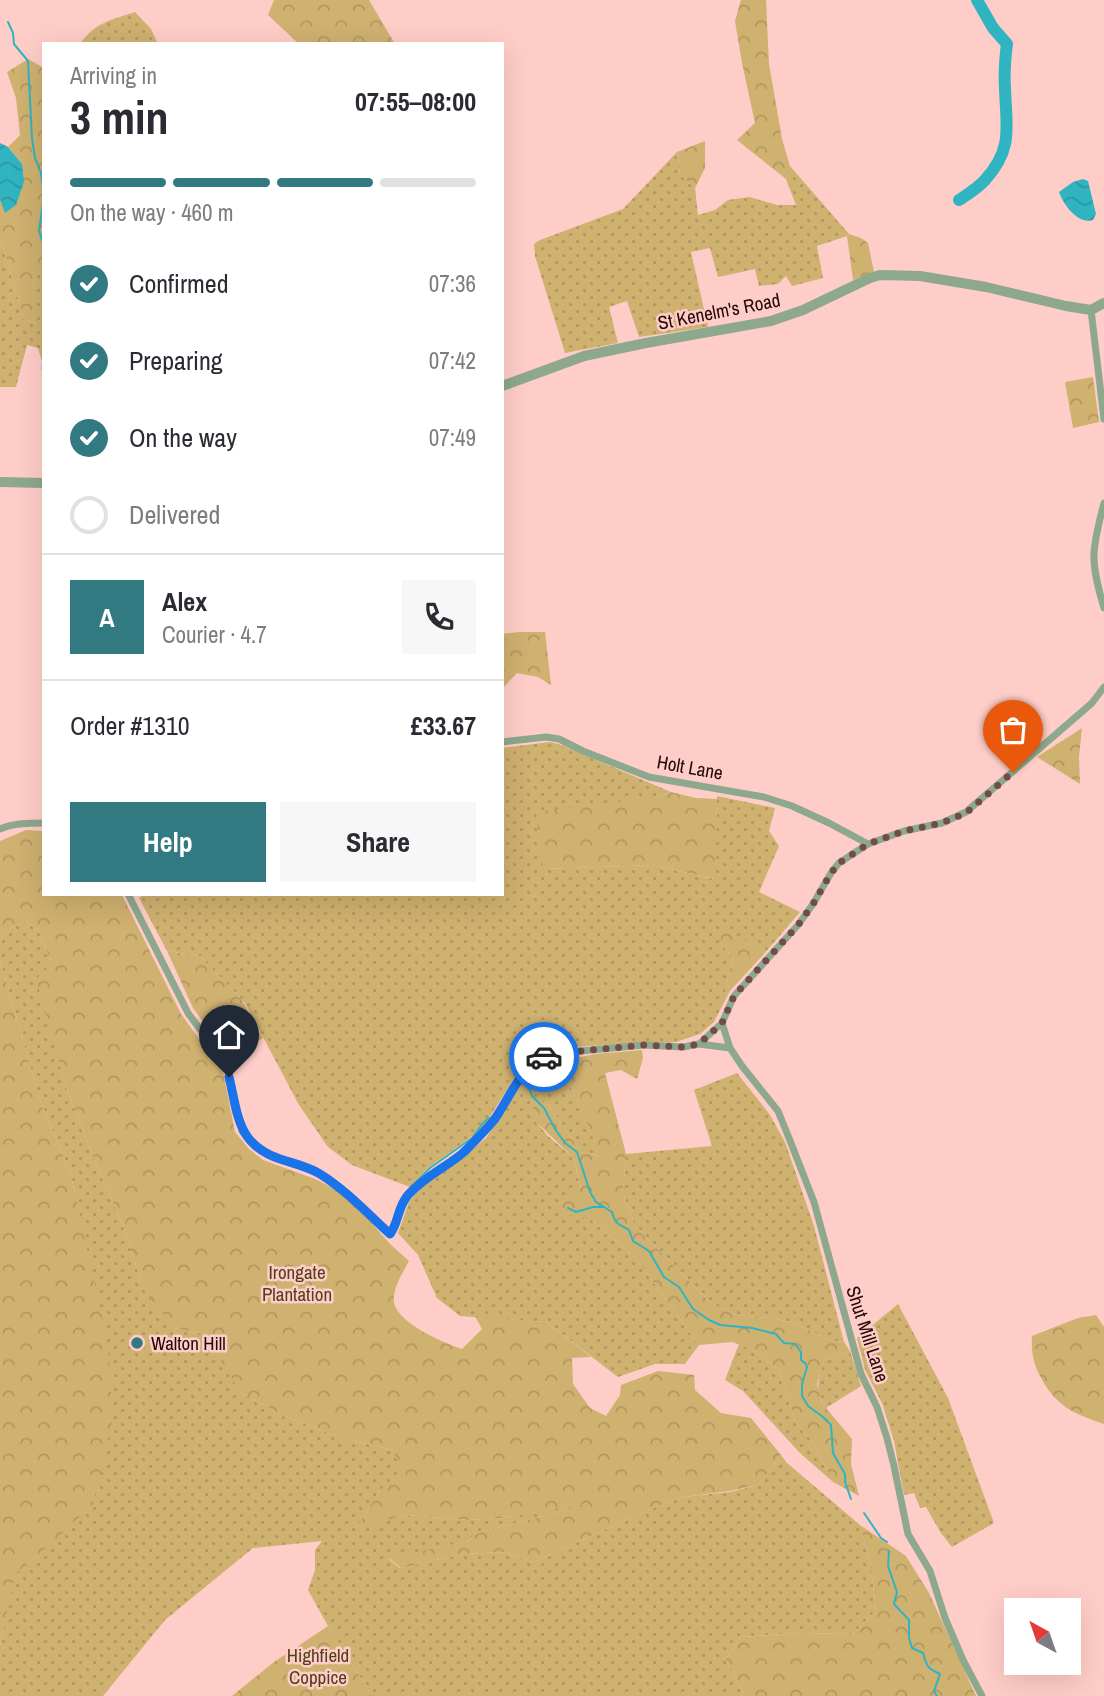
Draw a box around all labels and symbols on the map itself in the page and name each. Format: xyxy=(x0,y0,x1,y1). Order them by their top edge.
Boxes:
street label: St Kenelm's Road xyxy=(656,286,782,336)
pin xyxy=(983,700,1043,772)
street label: Holt Lane xyxy=(655,748,725,786)
pin xyxy=(199,1005,259,1077)
courier xyxy=(509,1022,579,1092)
park label: Irongate Plantation xyxy=(262,1259,332,1307)
street label: Shut Mill Lane xyxy=(840,1283,896,1385)
place label: Walton Hill xyxy=(151,1330,226,1356)
marker: Walton Hill xyxy=(129,1335,145,1351)
north arrow xyxy=(1004,1598,1082,1675)
park label: Highfield Coppice xyxy=(287,1642,349,1690)

